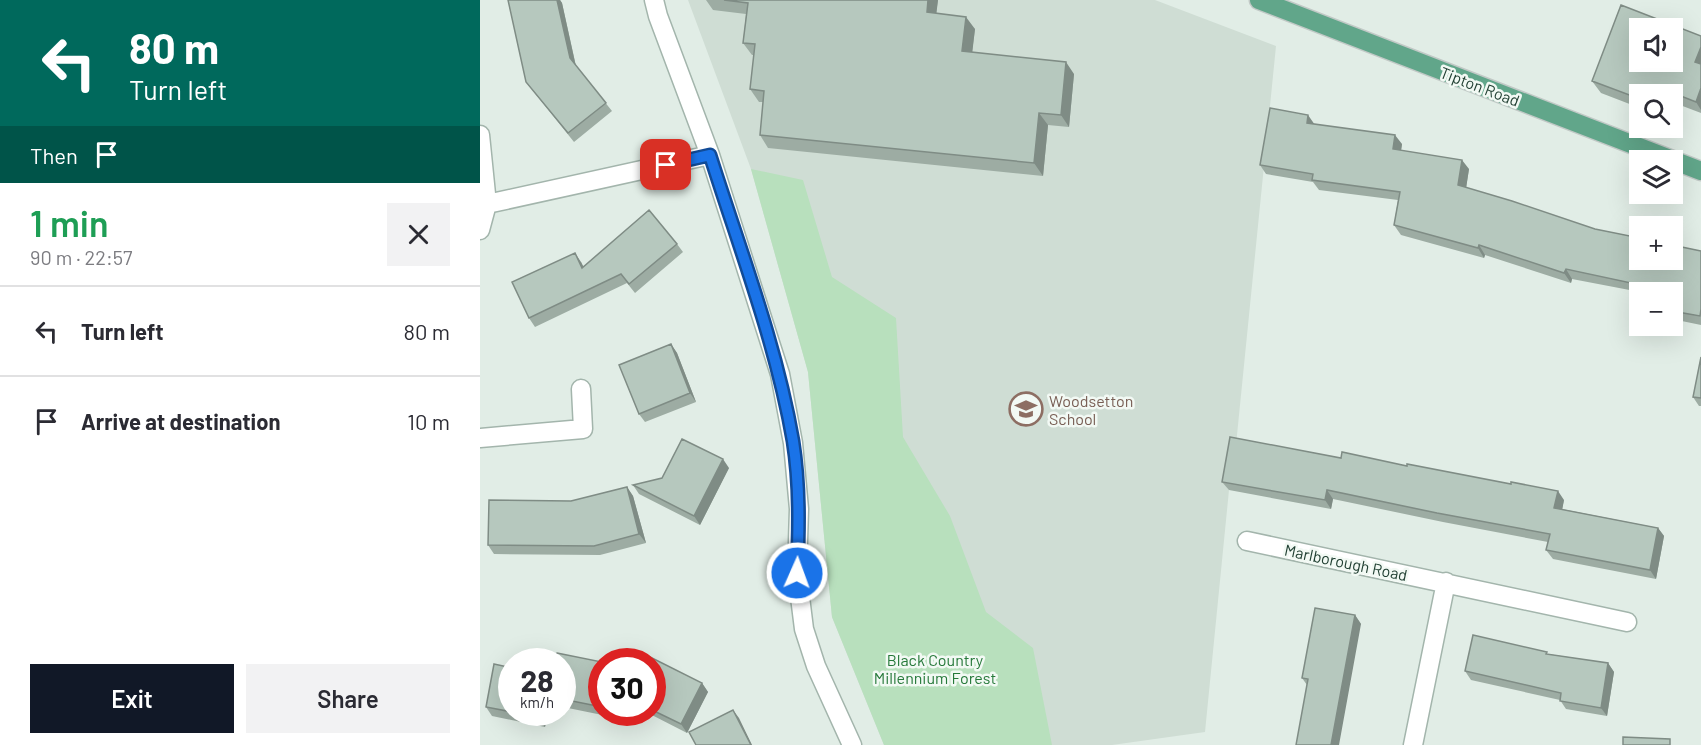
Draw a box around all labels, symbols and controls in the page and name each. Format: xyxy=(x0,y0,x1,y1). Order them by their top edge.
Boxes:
map controls xyxy=(1629,18,1683,336)
button: sound xyxy=(1629,18,1683,72)
text: 80 m xyxy=(129,22,219,72)
icon: left xyxy=(30,24,108,102)
street label: Tipton Road xyxy=(1438,62,1522,110)
text: Turn left xyxy=(129,73,227,105)
button: search xyxy=(1629,84,1683,138)
icon: arrive xyxy=(90,138,123,171)
pin xyxy=(640,139,691,190)
text: Then xyxy=(30,142,78,168)
icon: arrive xyxy=(649,148,682,181)
button: layers xyxy=(1629,150,1683,204)
text: 1 min xyxy=(30,201,109,244)
button: close xyxy=(387,203,450,266)
button: + xyxy=(1629,216,1683,270)
text: 90 m · 22:57 xyxy=(30,245,132,269)
button: − xyxy=(1629,282,1683,336)
icon: left xyxy=(30,315,63,348)
text: Turn left xyxy=(81,318,164,344)
text: 80 m xyxy=(404,318,450,344)
school or university icon: Woodsetton School xyxy=(1008,391,1044,427)
place label: Woodsetton School xyxy=(1049,391,1133,428)
icon: arrive xyxy=(30,405,63,438)
text: Arrive at destination xyxy=(81,408,280,434)
text: 10 m xyxy=(407,408,450,434)
street label: Marlborough Road xyxy=(1283,540,1409,584)
position arrow xyxy=(765,541,829,605)
speed limit sign: 30 xyxy=(588,648,666,726)
park label: Black Country Millennium Forest xyxy=(874,650,996,687)
text: 28 xyxy=(520,662,554,698)
button: Exit xyxy=(30,664,234,733)
button: Share xyxy=(246,664,450,733)
text: km/h xyxy=(520,693,554,711)

